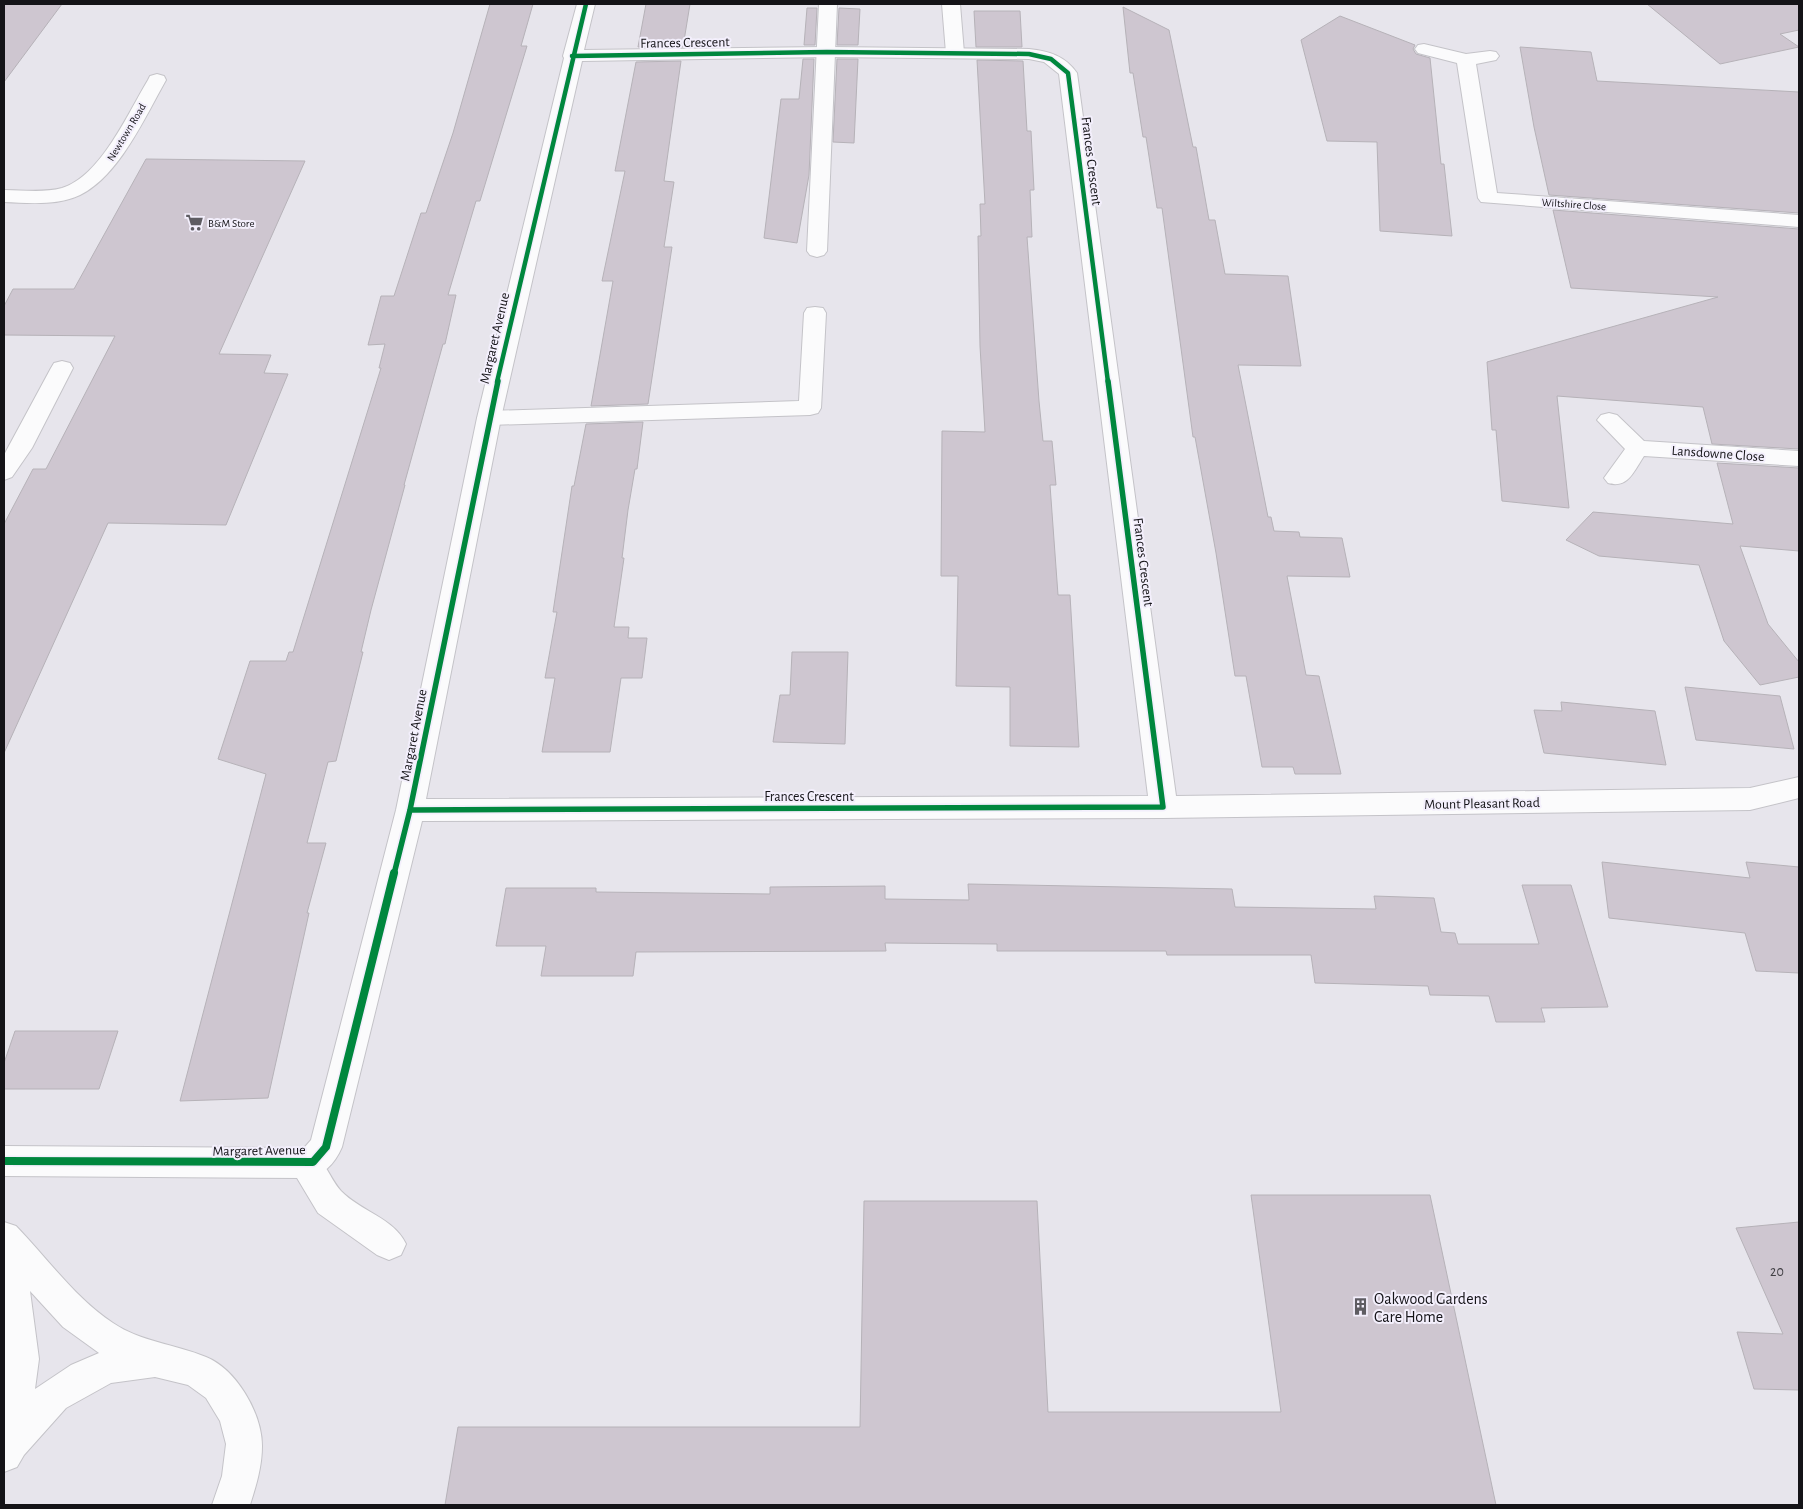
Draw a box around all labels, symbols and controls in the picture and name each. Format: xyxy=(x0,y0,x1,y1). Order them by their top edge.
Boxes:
street label: Frances Crescent xyxy=(640,35,730,51)
street label: Newtown Road xyxy=(105,101,148,163)
street label: Frances Crescent xyxy=(1079,116,1103,207)
street label: Wiltshire Close xyxy=(1541,197,1607,212)
supermarket icon: B&M Store xyxy=(184,213,204,233)
place label: B&M Store xyxy=(208,218,255,229)
street label: Margaret Avenue xyxy=(478,291,512,385)
street label: Lansdowne Close xyxy=(1671,444,1765,464)
street label: Frances Crescent xyxy=(1131,517,1155,608)
street label: Margaret Avenue xyxy=(398,688,430,782)
street label: Frances Crescent xyxy=(764,790,854,804)
street label: Mount Pleasant Road xyxy=(1424,796,1540,812)
street label: Margaret Avenue xyxy=(212,1143,306,1159)
house number: 20 xyxy=(1770,1265,1784,1279)
place label: Oakwood Gardens Care Home xyxy=(1374,1291,1488,1325)
building icon: Oakwood Gardens Care Home xyxy=(1350,1297,1370,1317)

